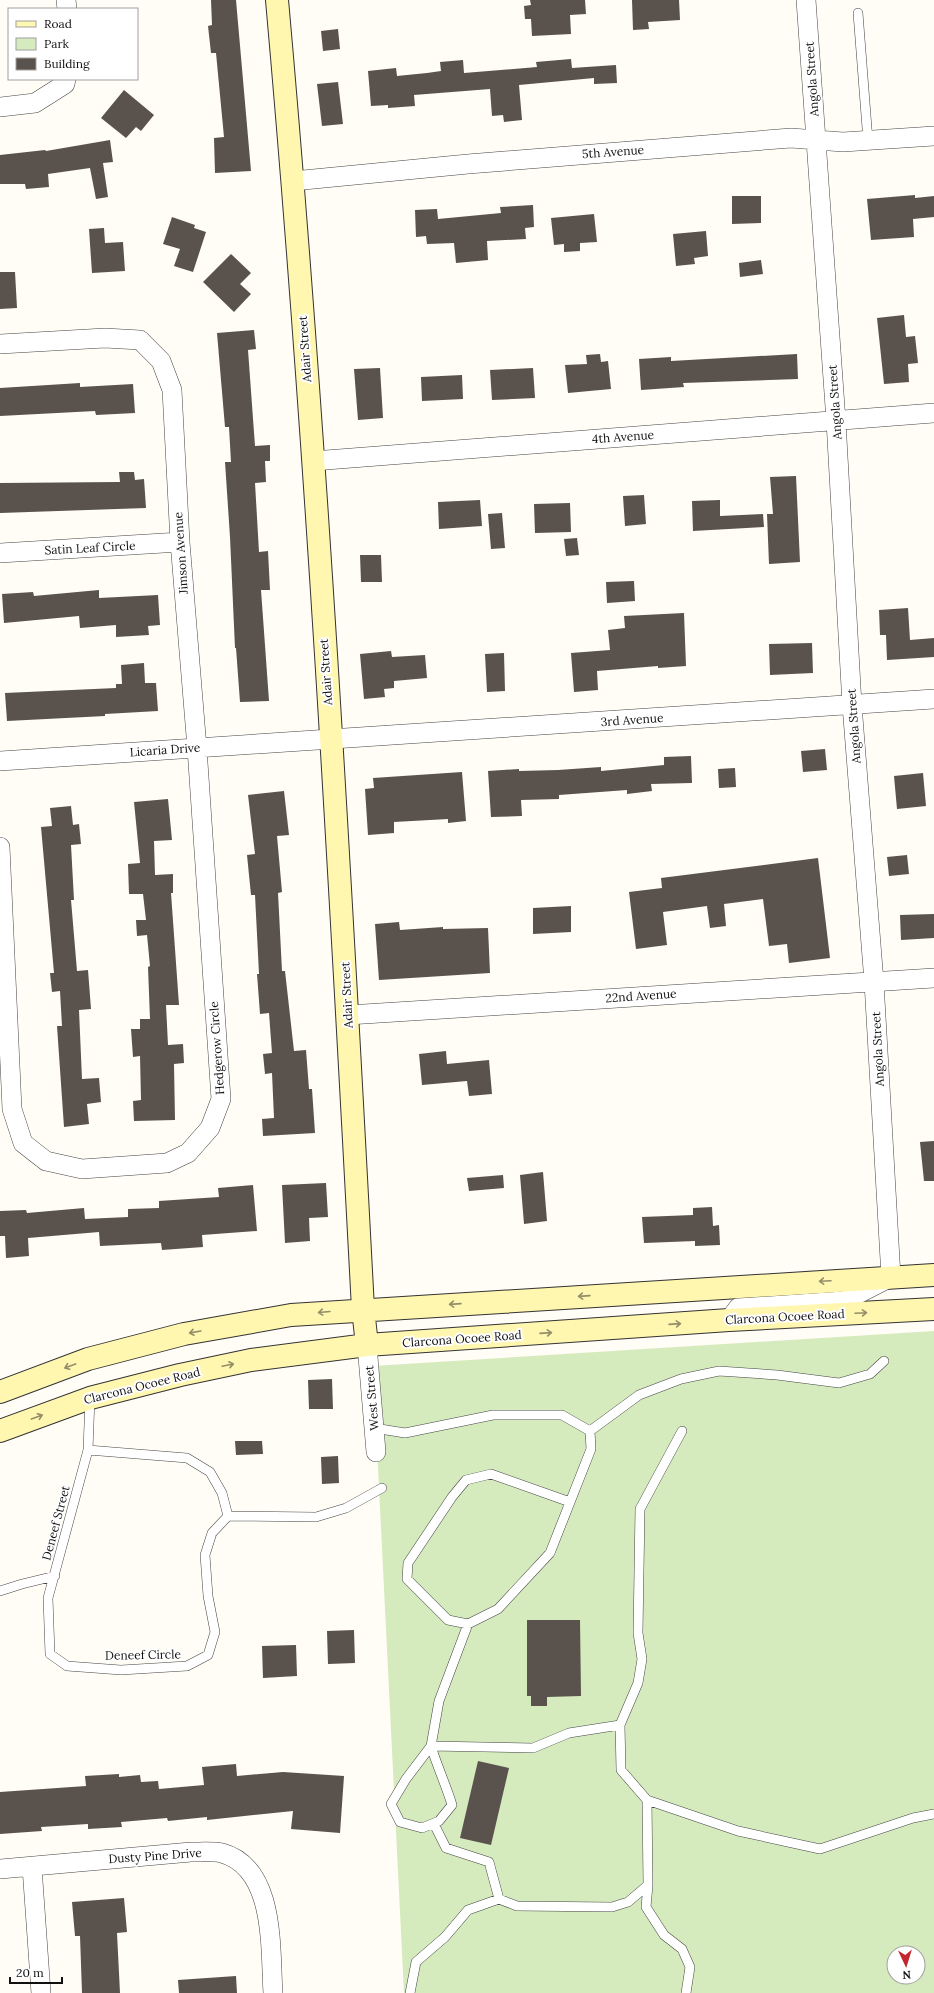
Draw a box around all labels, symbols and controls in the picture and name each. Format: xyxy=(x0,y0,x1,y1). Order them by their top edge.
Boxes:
legend xyxy=(8,8,138,80)
text: Road xyxy=(44,16,72,31)
text: Park xyxy=(44,36,70,51)
street label: Angola Street xyxy=(801,41,822,118)
text: Building xyxy=(44,56,90,71)
street label: 5th Avenue xyxy=(581,142,645,161)
street label: Adair Street xyxy=(295,315,314,384)
street label: Angola Street xyxy=(824,364,845,441)
street label: 4th Avenue xyxy=(591,427,655,446)
street label: Jimson Avenue xyxy=(170,511,191,596)
street label: Satin Leaf Circle xyxy=(44,538,136,557)
street label: Adair Street xyxy=(316,638,335,707)
street label: Angola Street xyxy=(843,688,864,765)
street label: 3rd Avenue xyxy=(600,710,664,729)
street label: Licaria Drive xyxy=(129,740,201,759)
street label: Adair Street xyxy=(337,961,356,1030)
street label: 22nd Avenue xyxy=(605,986,678,1005)
street label: Hedgerow Circle xyxy=(206,1000,227,1095)
street label: Angola Street xyxy=(868,1011,887,1088)
one-way arrow xyxy=(819,1278,832,1285)
one-way arrow xyxy=(578,1292,591,1300)
one-way arrow xyxy=(449,1300,462,1307)
street label: Clarcona Ocoee Road xyxy=(725,1306,845,1327)
one-way arrow xyxy=(318,1309,331,1316)
one-way arrow xyxy=(854,1309,867,1317)
one-way arrow xyxy=(668,1320,681,1327)
street label: Clarcona Ocoee Road xyxy=(402,1327,522,1350)
one-way arrow xyxy=(189,1329,202,1337)
one-way arrow xyxy=(539,1329,552,1336)
one-way arrow xyxy=(221,1360,234,1368)
one-way arrow xyxy=(64,1363,77,1370)
street label: Clarcona Ocoee Road xyxy=(82,1364,202,1407)
street label: West Street xyxy=(361,1364,382,1431)
one-way arrow xyxy=(30,1413,42,1421)
street label: Deneef Street xyxy=(38,1483,73,1562)
street label: Deneef Circle xyxy=(105,1646,182,1663)
street label: Dusty Pine Drive xyxy=(108,1845,203,1866)
north arrow xyxy=(886,1945,926,1985)
scale bar xyxy=(10,1959,62,1985)
text: 20 m xyxy=(16,1965,44,1980)
text: N xyxy=(901,1968,911,1982)

